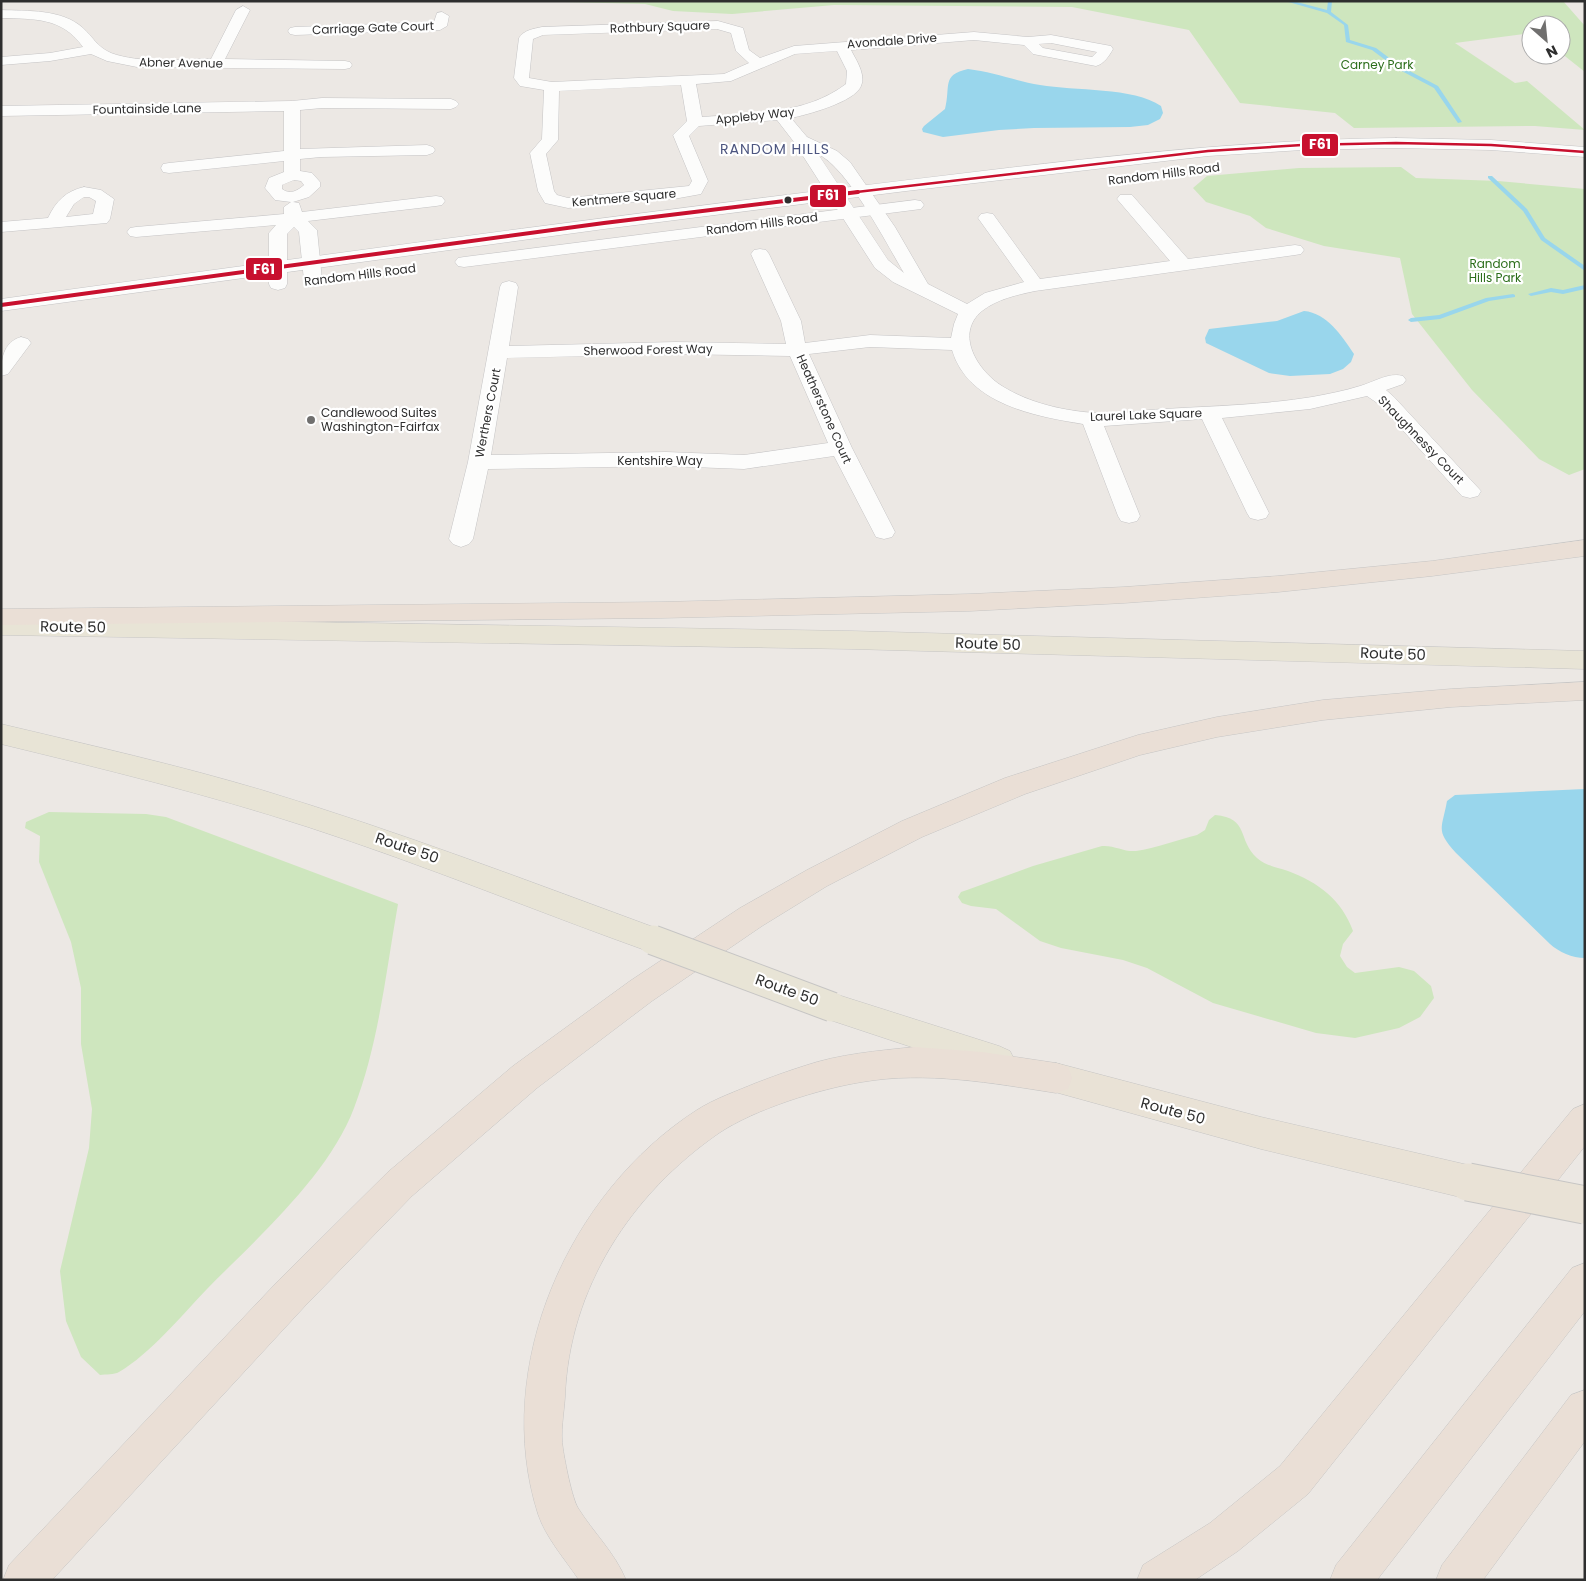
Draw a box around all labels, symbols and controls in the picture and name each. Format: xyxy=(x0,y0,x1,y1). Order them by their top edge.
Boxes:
north arrow xyxy=(1521,15,1571,65)
street label: Rothbury Square xyxy=(610,16,710,37)
street label: Carriage Gate Court xyxy=(312,17,434,38)
street label: Avondale Drive xyxy=(846,29,937,52)
text: N xyxy=(1543,40,1561,63)
street label: Abner Avenue xyxy=(139,53,223,72)
park label: Carney Park xyxy=(1341,56,1414,73)
street label: Fountainside Lane xyxy=(93,99,201,118)
street label: Appleby Way xyxy=(715,103,796,128)
line badge: F61 xyxy=(1301,133,1339,157)
text: F61 xyxy=(1309,134,1331,154)
district label: RANDOM HILLS xyxy=(720,139,830,159)
street label: Random Hills Road xyxy=(1107,158,1221,189)
street label: Kentmere Square xyxy=(571,184,677,211)
line badge: F61 xyxy=(809,184,847,208)
text: F61 xyxy=(817,185,839,205)
unlabelled marker xyxy=(783,195,793,205)
street label: Random Hills Road xyxy=(705,208,819,239)
park label: Random Hills Park xyxy=(1469,255,1522,286)
line badge: F61 xyxy=(245,257,283,281)
text: F61 xyxy=(253,259,275,279)
street label: Random Hills Road xyxy=(303,259,417,290)
street label: Sherwood Forest Way xyxy=(583,340,713,359)
street label: Heatherstone Court xyxy=(793,351,856,466)
street label: Werthers Court xyxy=(471,367,504,459)
street label: Shaughnessy Court xyxy=(1374,392,1468,488)
place label: Candlewood Suites Washington-Fairfax xyxy=(321,404,440,435)
street label: Laurel Lake Square xyxy=(1090,404,1202,425)
marker: Candlewood Suites Washington-Fairfax xyxy=(305,414,317,426)
street label: Kentshire Way xyxy=(617,452,703,469)
street label: Route 50 xyxy=(40,615,106,638)
street label: Route 50 xyxy=(955,632,1021,655)
street label: Route 50 xyxy=(1360,642,1426,665)
street label: Route 50 xyxy=(373,827,442,868)
street label: Route 50 xyxy=(753,968,822,1011)
street label: Route 50 xyxy=(1139,1092,1208,1129)

